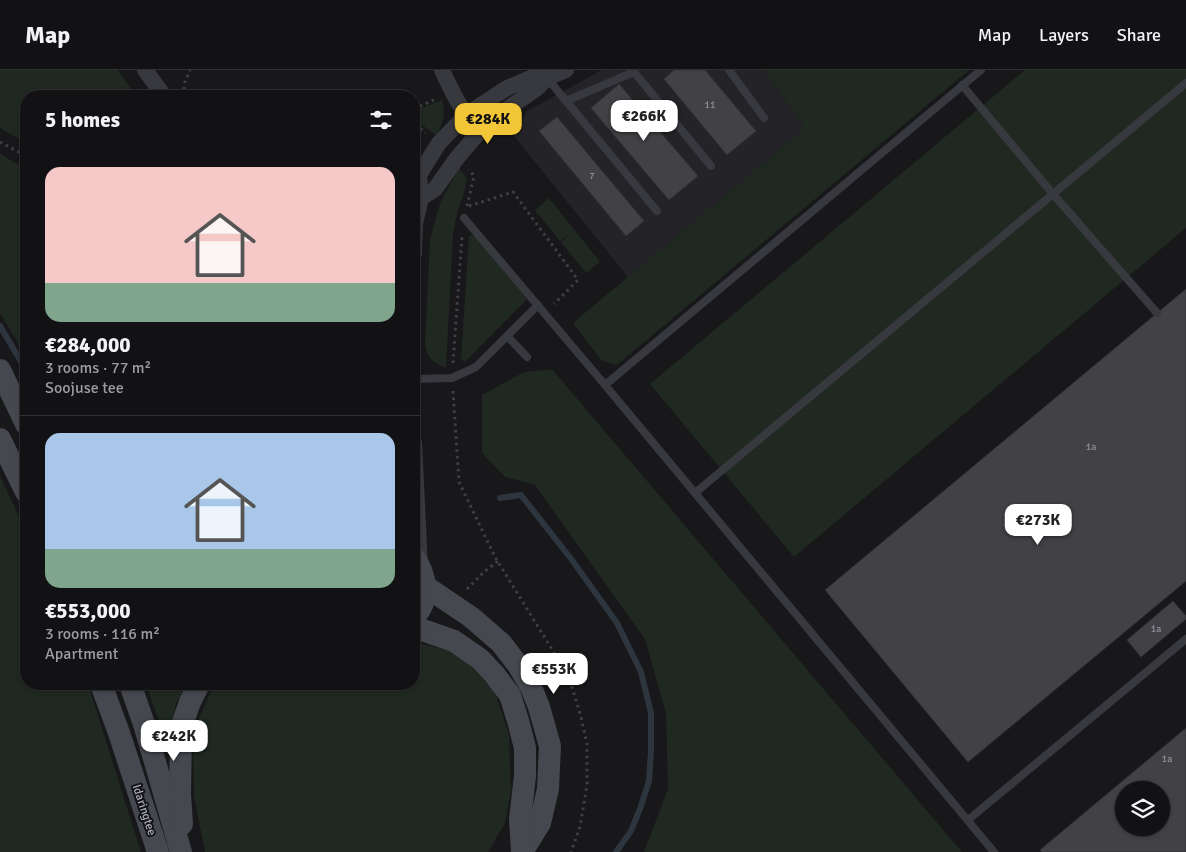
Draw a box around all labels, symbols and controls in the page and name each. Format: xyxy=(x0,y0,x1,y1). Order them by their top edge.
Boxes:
text: Map xyxy=(25,20,70,50)
text: Map xyxy=(978,24,1011,46)
text: Layers xyxy=(1039,24,1089,46)
text: Share xyxy=(1117,24,1161,46)
house number: 11 xyxy=(705,99,715,111)
pin: €266K xyxy=(609,100,679,142)
pin: €284K xyxy=(453,102,523,145)
icon: filters xyxy=(367,106,395,134)
text: €266K xyxy=(622,106,666,126)
text: 5 homes xyxy=(45,107,120,133)
text: €284K xyxy=(466,109,510,129)
house number: 7 xyxy=(589,170,595,182)
icon: home xyxy=(175,200,265,290)
text: €284,000 xyxy=(45,332,131,358)
text: 3 rooms · 77 m² xyxy=(45,358,151,378)
text: Soojuse tee xyxy=(45,378,124,398)
house number: 1a xyxy=(1086,441,1096,453)
icon: home xyxy=(175,465,265,555)
pin: €273K xyxy=(1003,504,1073,546)
text: €273K xyxy=(1016,510,1060,530)
text: €553,000 xyxy=(45,598,131,624)
house number: 1a xyxy=(1151,623,1161,635)
text: 3 rooms · 116 m² xyxy=(45,624,160,644)
text: Apartment xyxy=(45,644,118,664)
pin: €553K xyxy=(519,652,589,695)
text: €553K xyxy=(532,659,576,679)
pin: €242K xyxy=(139,720,209,762)
text: €242K xyxy=(152,726,196,746)
house number: 1a xyxy=(1162,753,1172,765)
map controls xyxy=(1115,781,1170,836)
button: layers xyxy=(1115,781,1170,836)
street label: Idaringtee xyxy=(129,783,159,837)

